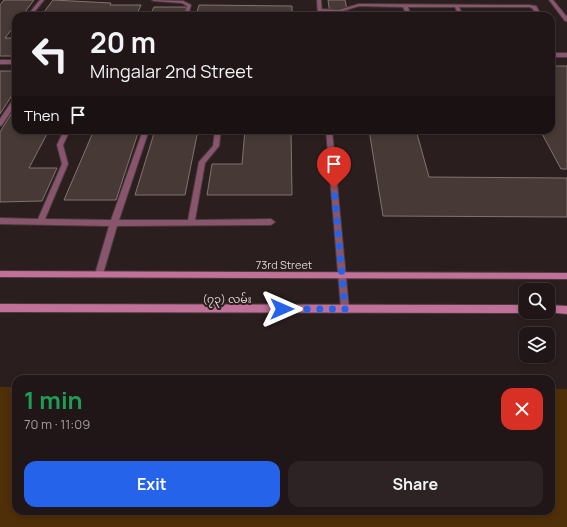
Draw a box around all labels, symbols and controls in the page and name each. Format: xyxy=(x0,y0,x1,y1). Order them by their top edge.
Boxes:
text: 20 m xyxy=(90,23,156,61)
icon: left xyxy=(24,28,76,80)
text: Mingalar 2nd Street xyxy=(90,59,253,83)
icon: arrive xyxy=(67,104,89,126)
text: Then xyxy=(24,105,59,126)
pin xyxy=(317,147,351,188)
icon: arrive xyxy=(323,153,345,175)
street label: 73rd Street xyxy=(256,257,312,272)
map controls xyxy=(519,283,555,363)
button: search xyxy=(519,283,555,319)
position arrow xyxy=(261,288,303,330)
street label: (၇၃) လမ်း xyxy=(202,291,252,308)
button: layers xyxy=(519,327,555,363)
text: 1 min xyxy=(24,383,83,416)
button: close xyxy=(501,388,543,430)
text: 70 m · 11:09 xyxy=(24,415,90,433)
button: Exit xyxy=(24,461,280,507)
button: Share xyxy=(288,461,543,507)

